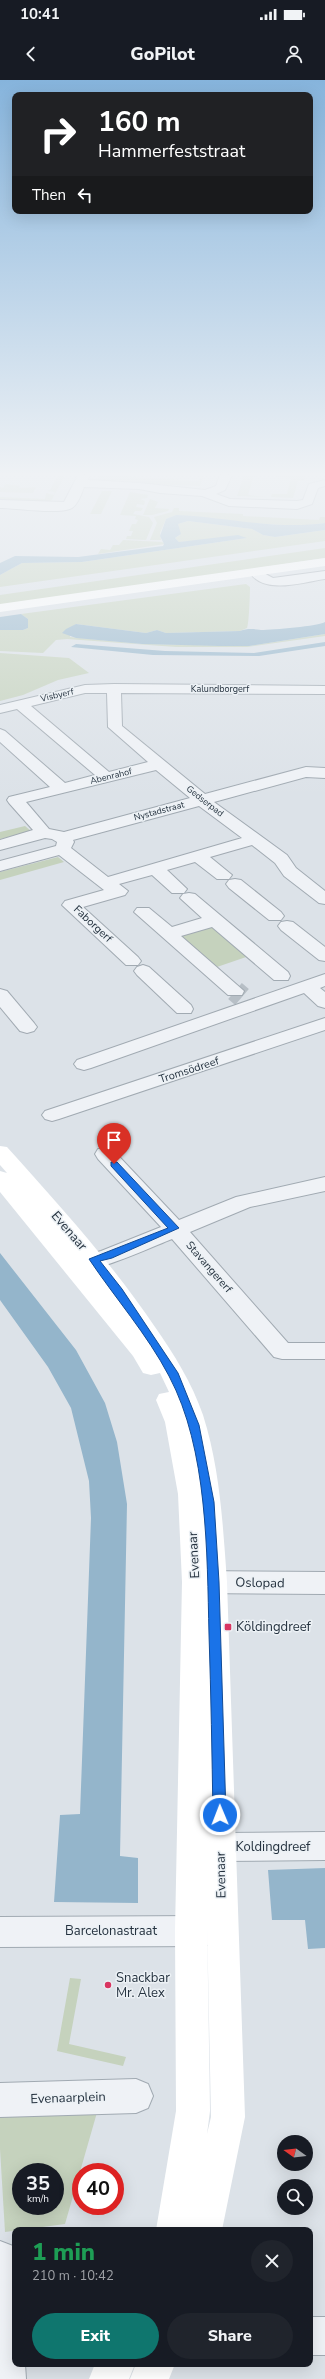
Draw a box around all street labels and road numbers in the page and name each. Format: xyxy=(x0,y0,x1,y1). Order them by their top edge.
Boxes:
street label: Kalundborgerf xyxy=(191,683,250,695)
street label: Visbyerf xyxy=(38,685,76,705)
street label: Abenrahof xyxy=(89,765,134,787)
street label: Gedserpad xyxy=(184,783,226,819)
street label: Nystadstraat xyxy=(132,798,186,824)
street label: Faborgerf xyxy=(70,902,116,946)
street label: Tromsödreef xyxy=(157,1053,221,1087)
street label: Evenaar xyxy=(47,1207,91,1255)
street label: Stavangererf xyxy=(182,1238,236,1296)
street label: Evenaar xyxy=(184,1531,204,1579)
street label: Oslopad xyxy=(235,1574,285,1592)
street label: Koldingdreef xyxy=(236,1838,311,1856)
street label: Evenaar xyxy=(212,1851,230,1899)
street label: Barcelonastraat xyxy=(65,1922,157,1940)
street label: Evenaarplein xyxy=(30,2088,106,2108)

